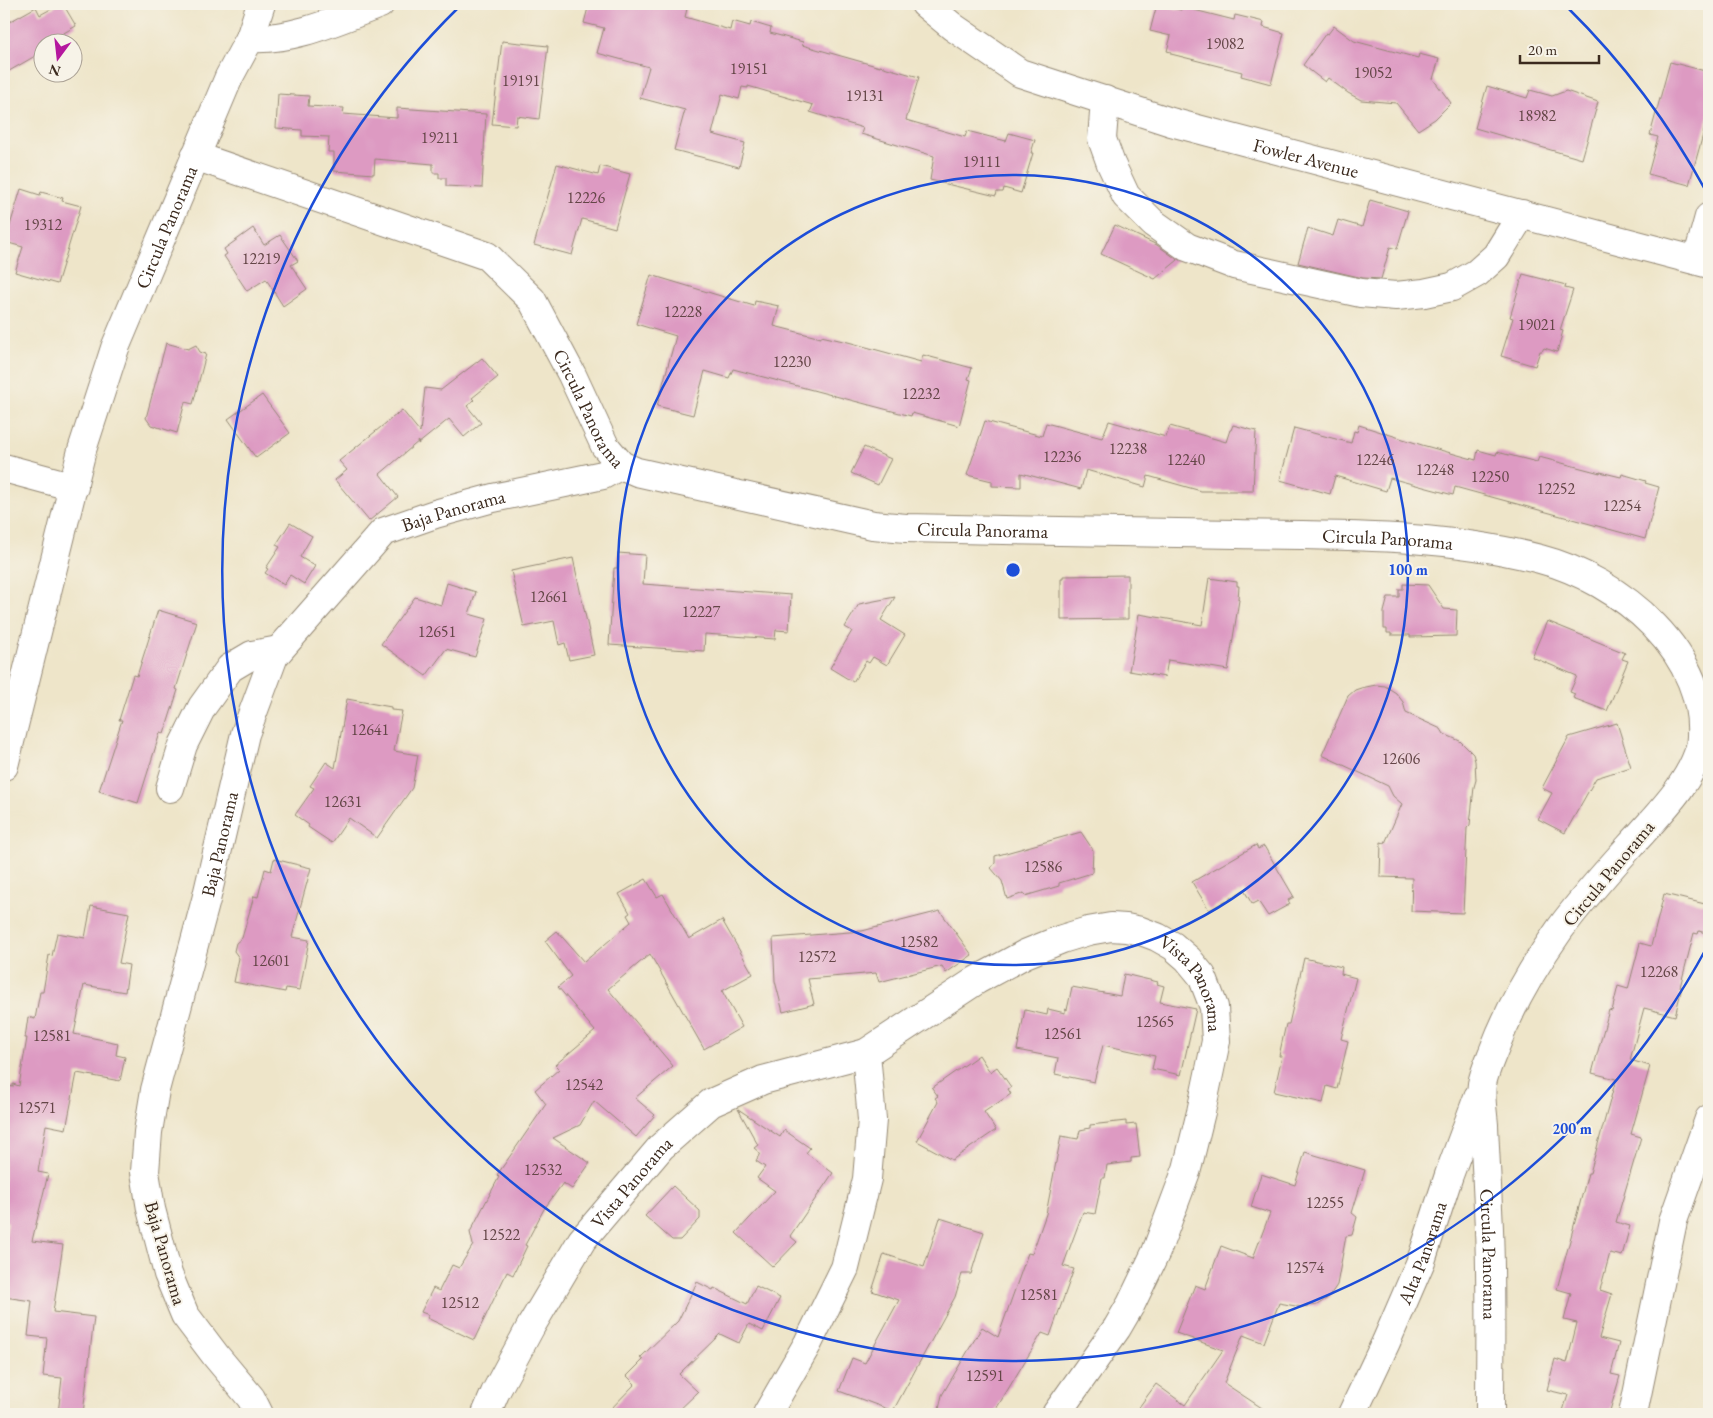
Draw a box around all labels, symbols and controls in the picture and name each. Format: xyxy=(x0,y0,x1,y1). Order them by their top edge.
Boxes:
north arrow xyxy=(32,32,82,82)
scale bar xyxy=(1520,32,1599,64)
house number: 19082 xyxy=(1206,33,1245,54)
text: 20 m xyxy=(1528,40,1557,59)
house number: 19151 xyxy=(730,58,768,79)
text: N xyxy=(46,60,62,81)
house number: 19052 xyxy=(1354,62,1393,83)
house number: 19191 xyxy=(502,70,540,91)
house number: 19131 xyxy=(846,85,884,106)
house number: 18982 xyxy=(1518,105,1557,126)
house number: 19211 xyxy=(421,127,459,148)
street label: Fowler Avenue xyxy=(1251,132,1361,184)
house number: 19111 xyxy=(963,151,1001,172)
street label: Circula Panorama xyxy=(129,161,203,292)
house number: 12226 xyxy=(567,187,606,208)
house number: 19312 xyxy=(24,214,63,235)
house number: 12219 xyxy=(242,248,281,269)
house number: 12228 xyxy=(664,301,703,322)
house number: 19021 xyxy=(1518,314,1556,335)
street label: Circula Panorama xyxy=(547,344,630,474)
house number: 12230 xyxy=(773,351,812,372)
house number: 12232 xyxy=(902,383,941,404)
house number: 12238 xyxy=(1109,438,1148,459)
house number: 12236 xyxy=(1043,446,1082,467)
house number: 12240 xyxy=(1167,449,1206,470)
house number: 12246 xyxy=(1356,449,1395,470)
house number: 12248 xyxy=(1416,459,1455,480)
house number: 12250 xyxy=(1471,466,1510,487)
house number: 12252 xyxy=(1537,478,1576,499)
street label: Baja Panorama xyxy=(398,484,508,538)
house number: 12254 xyxy=(1603,495,1642,516)
street label: Circula Panorama xyxy=(917,516,1049,544)
street label: Circula Panorama xyxy=(1322,523,1455,556)
text: 100 m xyxy=(1388,560,1428,579)
centre of rings xyxy=(1004,561,1022,579)
house number: 12661 xyxy=(530,586,568,607)
house number: 12227 xyxy=(682,601,721,622)
house number: 12651 xyxy=(418,621,456,642)
house number: 12641 xyxy=(351,719,389,740)
house number: 12606 xyxy=(1382,748,1421,769)
street label: Baja Panorama xyxy=(195,789,244,899)
house number: 12631 xyxy=(324,791,362,812)
street label: Circula Panorama xyxy=(1557,815,1660,932)
house number: 12586 xyxy=(1024,856,1063,877)
street label: Vista Panorama xyxy=(1155,929,1227,1033)
house number: 12582 xyxy=(900,931,939,952)
house number: 12572 xyxy=(798,946,837,967)
house number: 12601 xyxy=(252,950,290,971)
house number: 12268 xyxy=(1640,961,1679,982)
house number: 12565 xyxy=(1136,1011,1174,1032)
house number: 12561 xyxy=(1044,1023,1082,1044)
house number: 12581 xyxy=(33,1025,71,1046)
house number: 12542 xyxy=(565,1074,604,1095)
house number: 12571 xyxy=(18,1097,56,1118)
text: 200 m xyxy=(1552,1119,1592,1138)
street label: Vista Panorama xyxy=(585,1131,678,1234)
house number: 12532 xyxy=(524,1159,563,1180)
street label: Circula Panorama xyxy=(1474,1188,1503,1320)
house number: 12255 xyxy=(1306,1192,1344,1213)
street label: Baja Panorama xyxy=(139,1198,192,1308)
street label: Alta Panorama xyxy=(1391,1198,1453,1309)
house number: 12522 xyxy=(482,1224,521,1245)
house number: 12574 xyxy=(1286,1257,1325,1278)
house number: 12581 xyxy=(1020,1284,1058,1305)
house number: 12512 xyxy=(441,1292,480,1313)
house number: 12591 xyxy=(966,1365,1004,1386)

